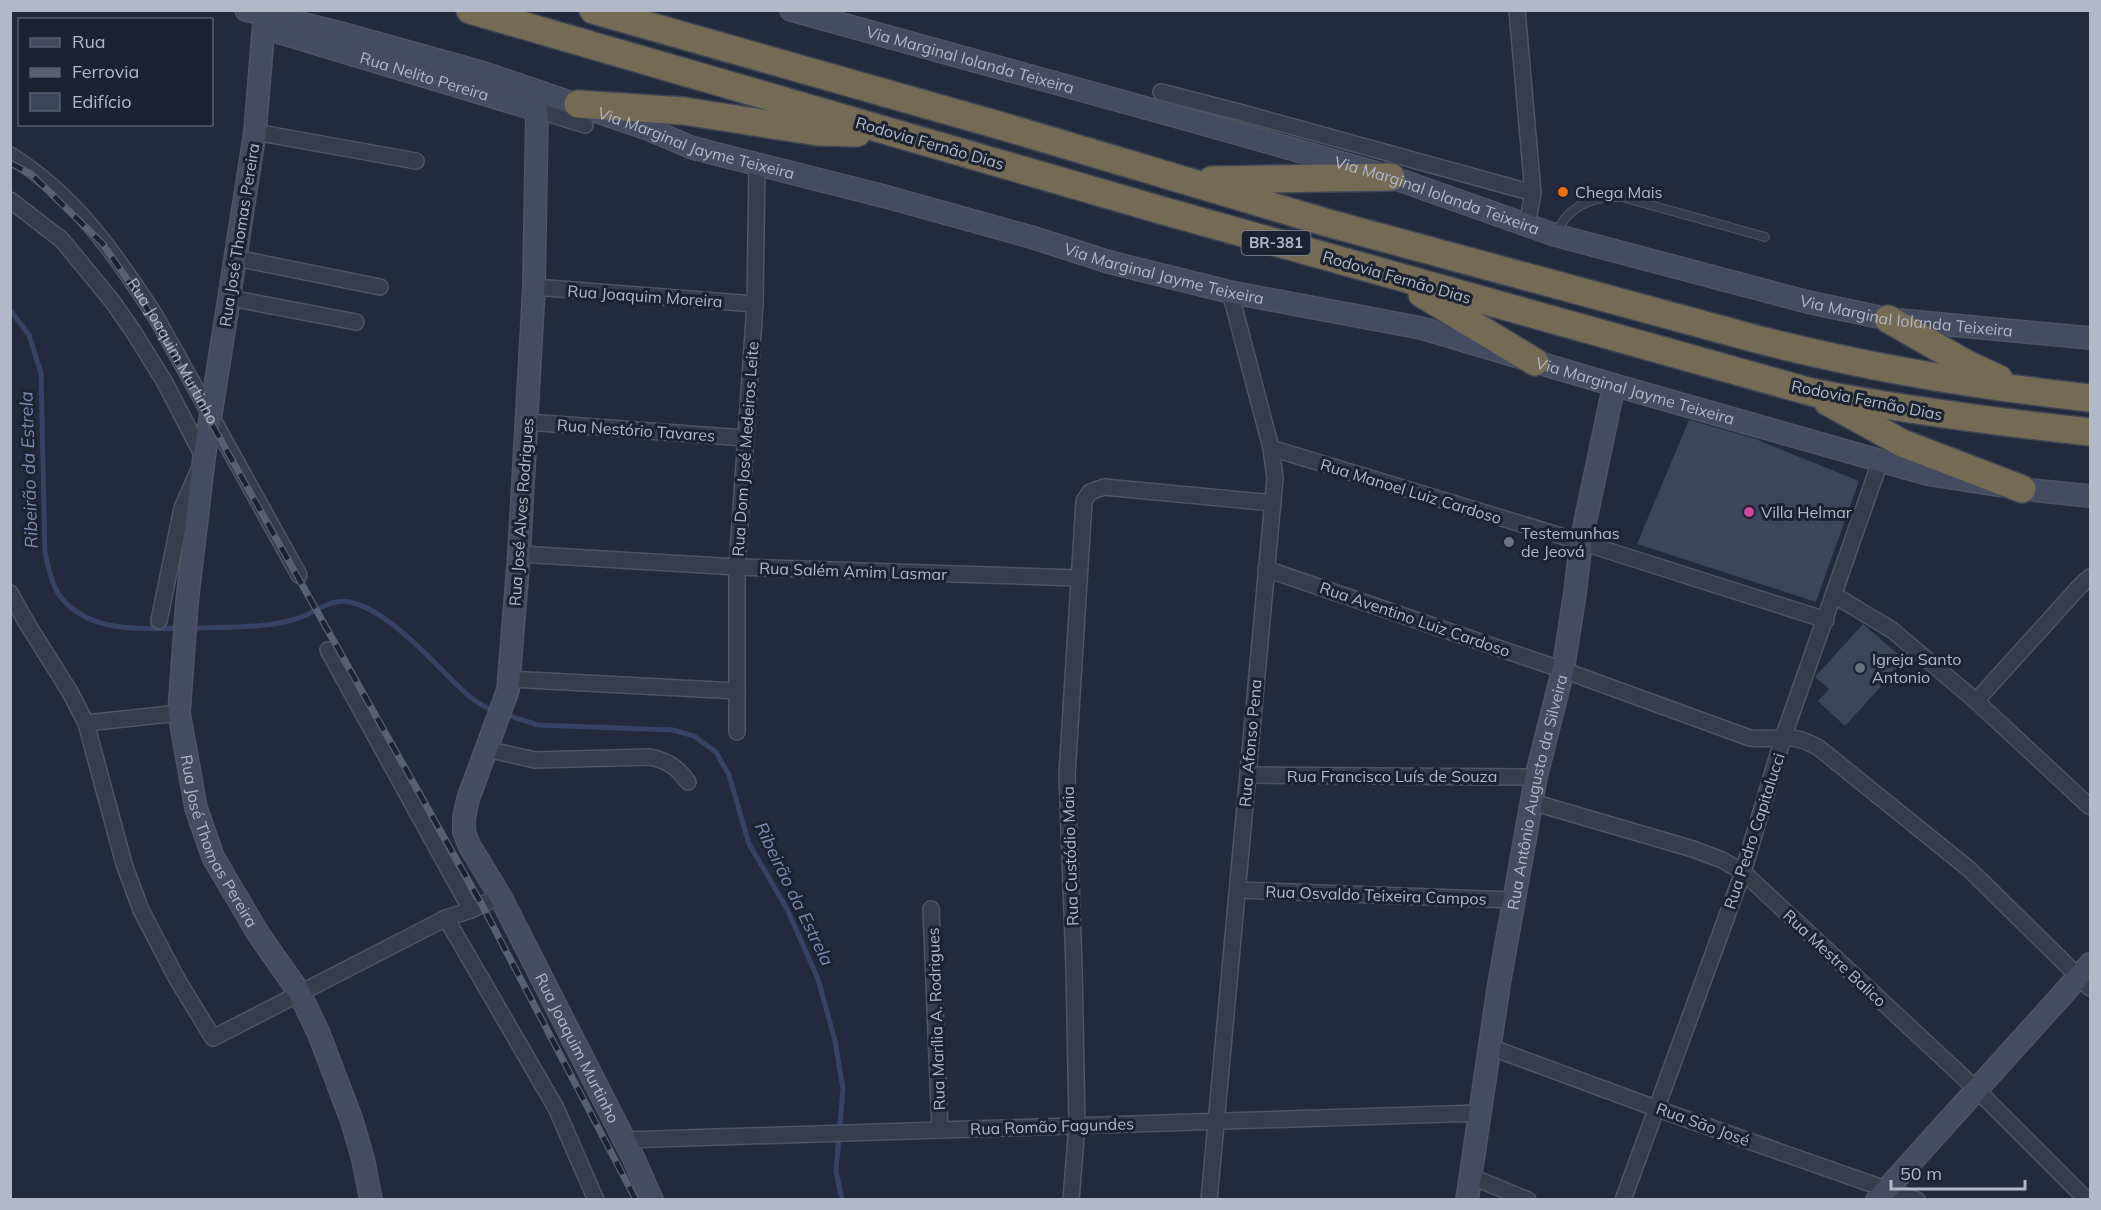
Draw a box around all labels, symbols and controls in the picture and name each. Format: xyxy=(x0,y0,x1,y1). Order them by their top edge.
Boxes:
legend xyxy=(18,18,213,126)
street label: Via Marginal Iolanda Teixeira xyxy=(864,21,1077,98)
text: Rua xyxy=(72,30,106,53)
street label: Rua Nelito Pereira xyxy=(358,47,491,105)
text: Ferrovia xyxy=(72,60,139,83)
text: Edifício xyxy=(72,90,131,113)
street label: Via Marginal Jayme Teixeira xyxy=(595,103,797,183)
street label: Rodovia Fernão Dias xyxy=(853,112,1007,174)
street label: Rua José Thomas Pereira xyxy=(215,142,263,328)
street label: Via Marginal Iolanda Teixeira xyxy=(1332,151,1542,239)
place label: Chega Mais xyxy=(1575,182,1663,202)
marker: Chega Mais xyxy=(1556,185,1570,199)
road number: BR-381 xyxy=(1242,231,1310,255)
street label: Via Marginal Jayme Teixeira xyxy=(1061,238,1266,308)
street label: Rodovia Fernão Dias xyxy=(1320,246,1474,308)
street label: Rua Joaquim Murtinho xyxy=(123,274,223,427)
street label: Rua Joaquim Moreira xyxy=(567,281,723,311)
street label: Via Marginal Iolanda Teixeira xyxy=(1798,290,2014,341)
street label: Rua Dom José Medeiros Leite xyxy=(728,341,762,557)
street label: Via Marginal Jayme Teixeira xyxy=(1533,352,1737,429)
street label: Rodovia Fernão Dias xyxy=(1790,376,1944,424)
water label: Ribeirão da Estrela xyxy=(14,391,43,549)
street label: Rua Nestório Tavares xyxy=(556,414,716,446)
street label: Rua José Alves Rodrigues xyxy=(504,417,538,607)
street label: Rua Manoel Luiz Cardoso xyxy=(1318,454,1504,528)
place label: Villa Helmar xyxy=(1761,502,1852,522)
marker: Villa Helmar xyxy=(1742,505,1756,519)
place label: Testemunhas de Jeová xyxy=(1521,523,1620,561)
marker: Testemunhas de Jeová xyxy=(1502,535,1516,549)
street label: Rua Salém Amim Lasmar xyxy=(759,558,947,584)
street label: Rua Aventino Luiz Cardoso xyxy=(1317,577,1513,661)
place label: Igreja Santo Antonio xyxy=(1872,649,1961,687)
marker: Igreja Santo Antonio xyxy=(1853,661,1867,675)
street label: Rua Antônio Augusto da Silveira xyxy=(1502,672,1572,911)
street label: Rua Afonso Pena xyxy=(1234,678,1266,808)
street label: Rua Pedro Capitalucci xyxy=(1719,750,1789,912)
street label: Rua José Thomas Pereira xyxy=(177,753,262,931)
street label: Rua Francisco Luís de Souza xyxy=(1287,766,1497,786)
street label: Rua Custódio Maia xyxy=(1058,786,1082,926)
water label: Ribeirão da Estrela xyxy=(750,818,839,970)
street label: Rua Osvaldo Teixeira Campos xyxy=(1265,881,1487,909)
street label: Rua Mestre Balico xyxy=(1779,905,1891,1011)
street label: Rua Marília A. Rodrigues xyxy=(923,927,949,1111)
street label: Rua Joaquim Murtinho xyxy=(531,970,624,1126)
street label: Rua São José xyxy=(1654,1098,1752,1150)
street label: Rua Romão Fagundes xyxy=(970,1113,1134,1139)
scale bar xyxy=(1891,1153,2024,1191)
text: 50 m xyxy=(1900,1162,1942,1185)

